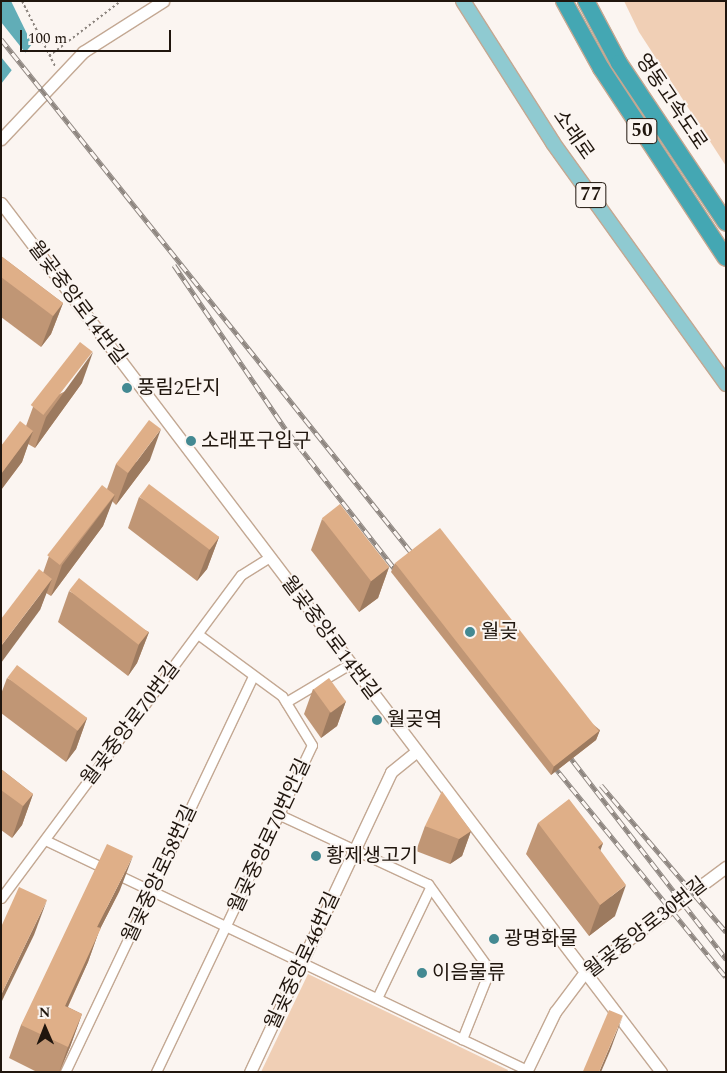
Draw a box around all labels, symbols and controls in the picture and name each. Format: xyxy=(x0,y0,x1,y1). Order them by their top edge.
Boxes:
scale bar xyxy=(22,20,174,52)
text: 100 m xyxy=(28,27,67,50)
street label: 영동고속도로 xyxy=(630,50,712,154)
street label: 소래로 xyxy=(547,106,599,164)
road number: 50 xyxy=(626,114,658,148)
road number: 77 xyxy=(575,178,607,212)
street label: 월곶중앙로14번길 xyxy=(23,236,131,370)
place label: 풍림2단지 xyxy=(137,376,221,400)
marker: 풍림2단지 xyxy=(121,382,133,394)
place label: 소래포구입구 xyxy=(201,429,311,453)
marker: 소래포구입구 xyxy=(185,435,197,447)
street label: 월곶중앙로14번길 xyxy=(276,571,384,705)
place label: 월곶 xyxy=(481,620,518,644)
marker: 월곶 xyxy=(463,625,477,639)
street label: 월곶중앙로70번길 xyxy=(77,657,185,791)
place label: 월곶역 xyxy=(387,708,442,732)
marker: 월곶역 xyxy=(371,714,383,726)
street label: 월곶중앙로70번안길 xyxy=(224,755,316,917)
street label: 월곶중앙로58번길 xyxy=(118,801,202,947)
place label: 황제생고기 xyxy=(326,844,418,868)
marker: 황제생고기 xyxy=(310,850,322,862)
street label: 월곶중앙로30번길 xyxy=(580,873,712,983)
street label: 월곶중앙로46번길 xyxy=(261,888,345,1034)
place label: 광명화물 xyxy=(504,927,578,951)
marker: 광명화물 xyxy=(488,933,500,945)
place label: 이음물류 xyxy=(432,961,506,985)
marker: 이음물류 xyxy=(416,967,428,979)
text: N xyxy=(39,1002,51,1023)
north arrow xyxy=(20,1003,70,1053)

